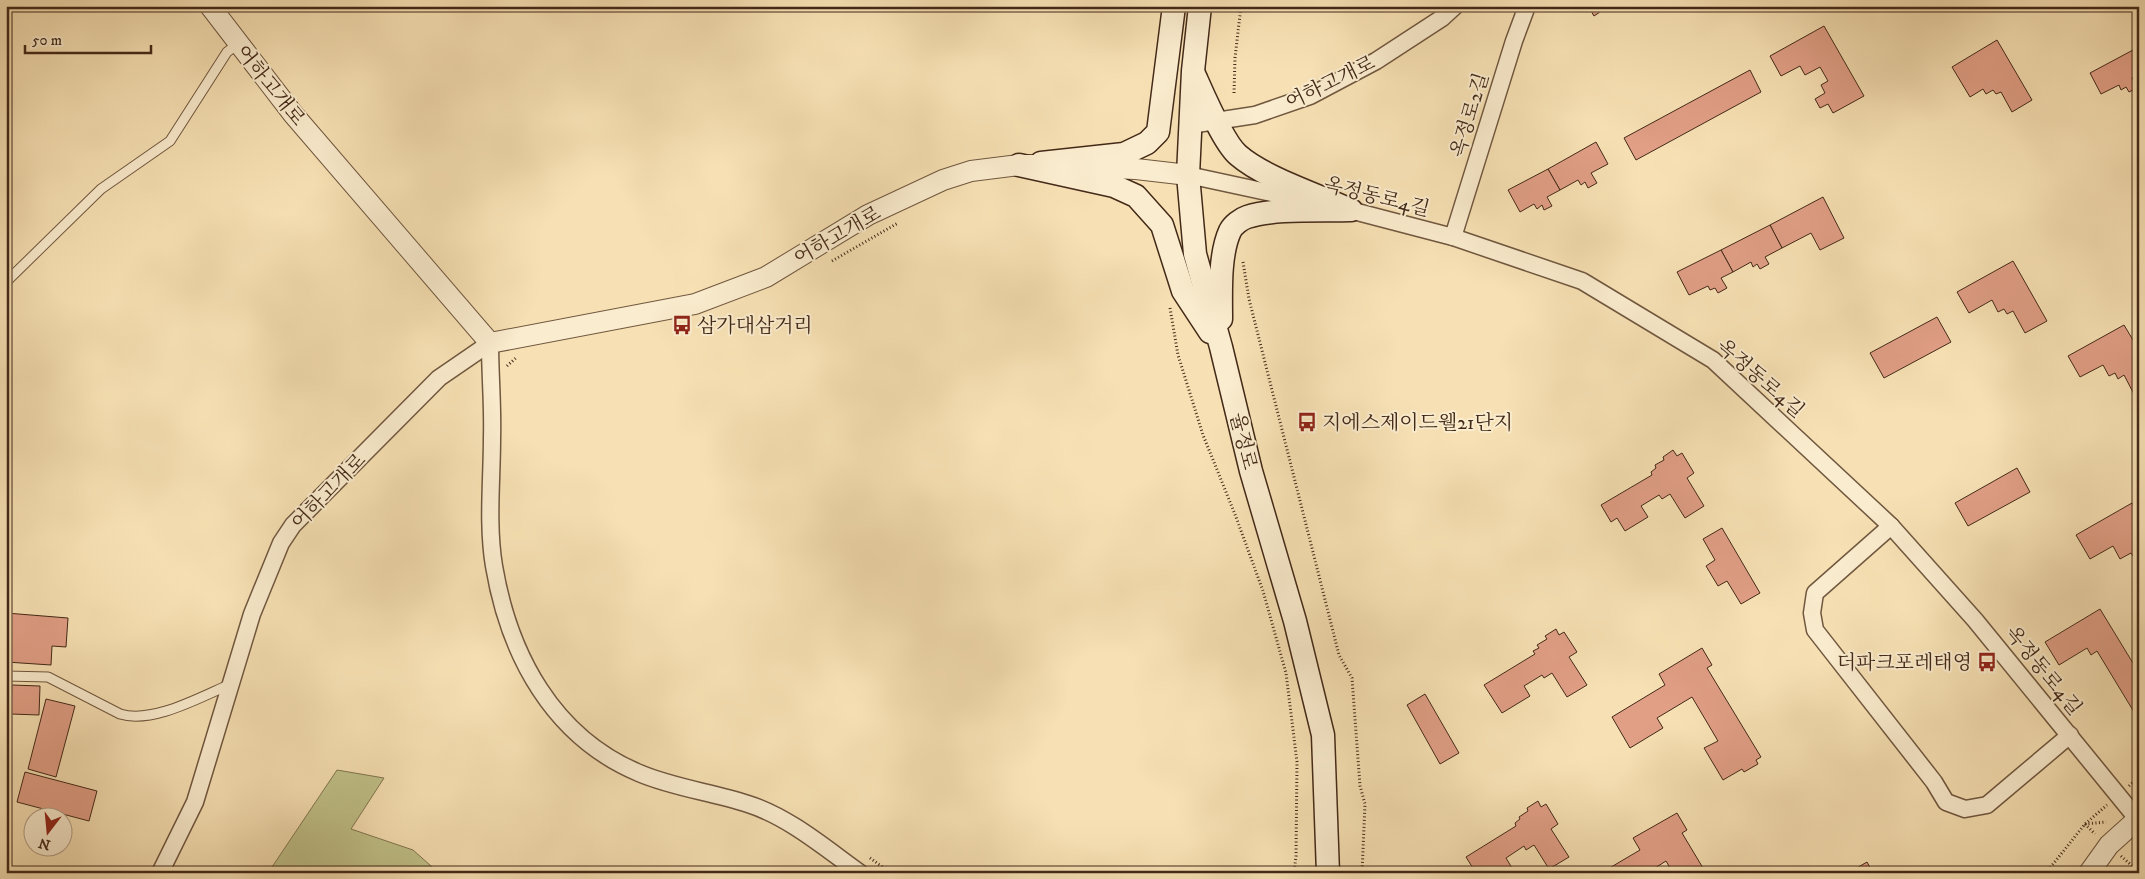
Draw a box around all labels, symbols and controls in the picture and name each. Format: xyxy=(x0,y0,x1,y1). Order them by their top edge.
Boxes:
scale bar xyxy=(25,22,151,54)
text: 50 m xyxy=(32,31,62,50)
street label: 어하고개로 xyxy=(230,41,310,131)
street label: 어하고개로 xyxy=(1282,51,1380,116)
street label: 옥정로2길 xyxy=(1446,70,1495,161)
street label: 옥정동로4길 xyxy=(1321,172,1432,223)
street label: 어하고개로 xyxy=(790,201,886,271)
bus stop icon: 삼가대삼거리 xyxy=(671,314,693,336)
place label: 삼가대삼거리 xyxy=(697,314,813,339)
street label: 옥정동로4길 xyxy=(1711,334,1809,424)
street label: 율정로 xyxy=(1223,410,1262,473)
bus stop icon: 지에스제이드웰21단지 xyxy=(1296,411,1318,433)
place label: 지에스제이드웰21단지 xyxy=(1322,411,1513,436)
street label: 어하고개로 xyxy=(287,449,372,535)
street label: 옥정동로4길 xyxy=(1999,621,2087,721)
place label: 더파크포레태영 xyxy=(1837,651,1972,676)
bus stop icon: 더파크포레태영 xyxy=(1976,651,1998,673)
north arrow xyxy=(22,806,72,856)
text: N xyxy=(36,833,53,854)

